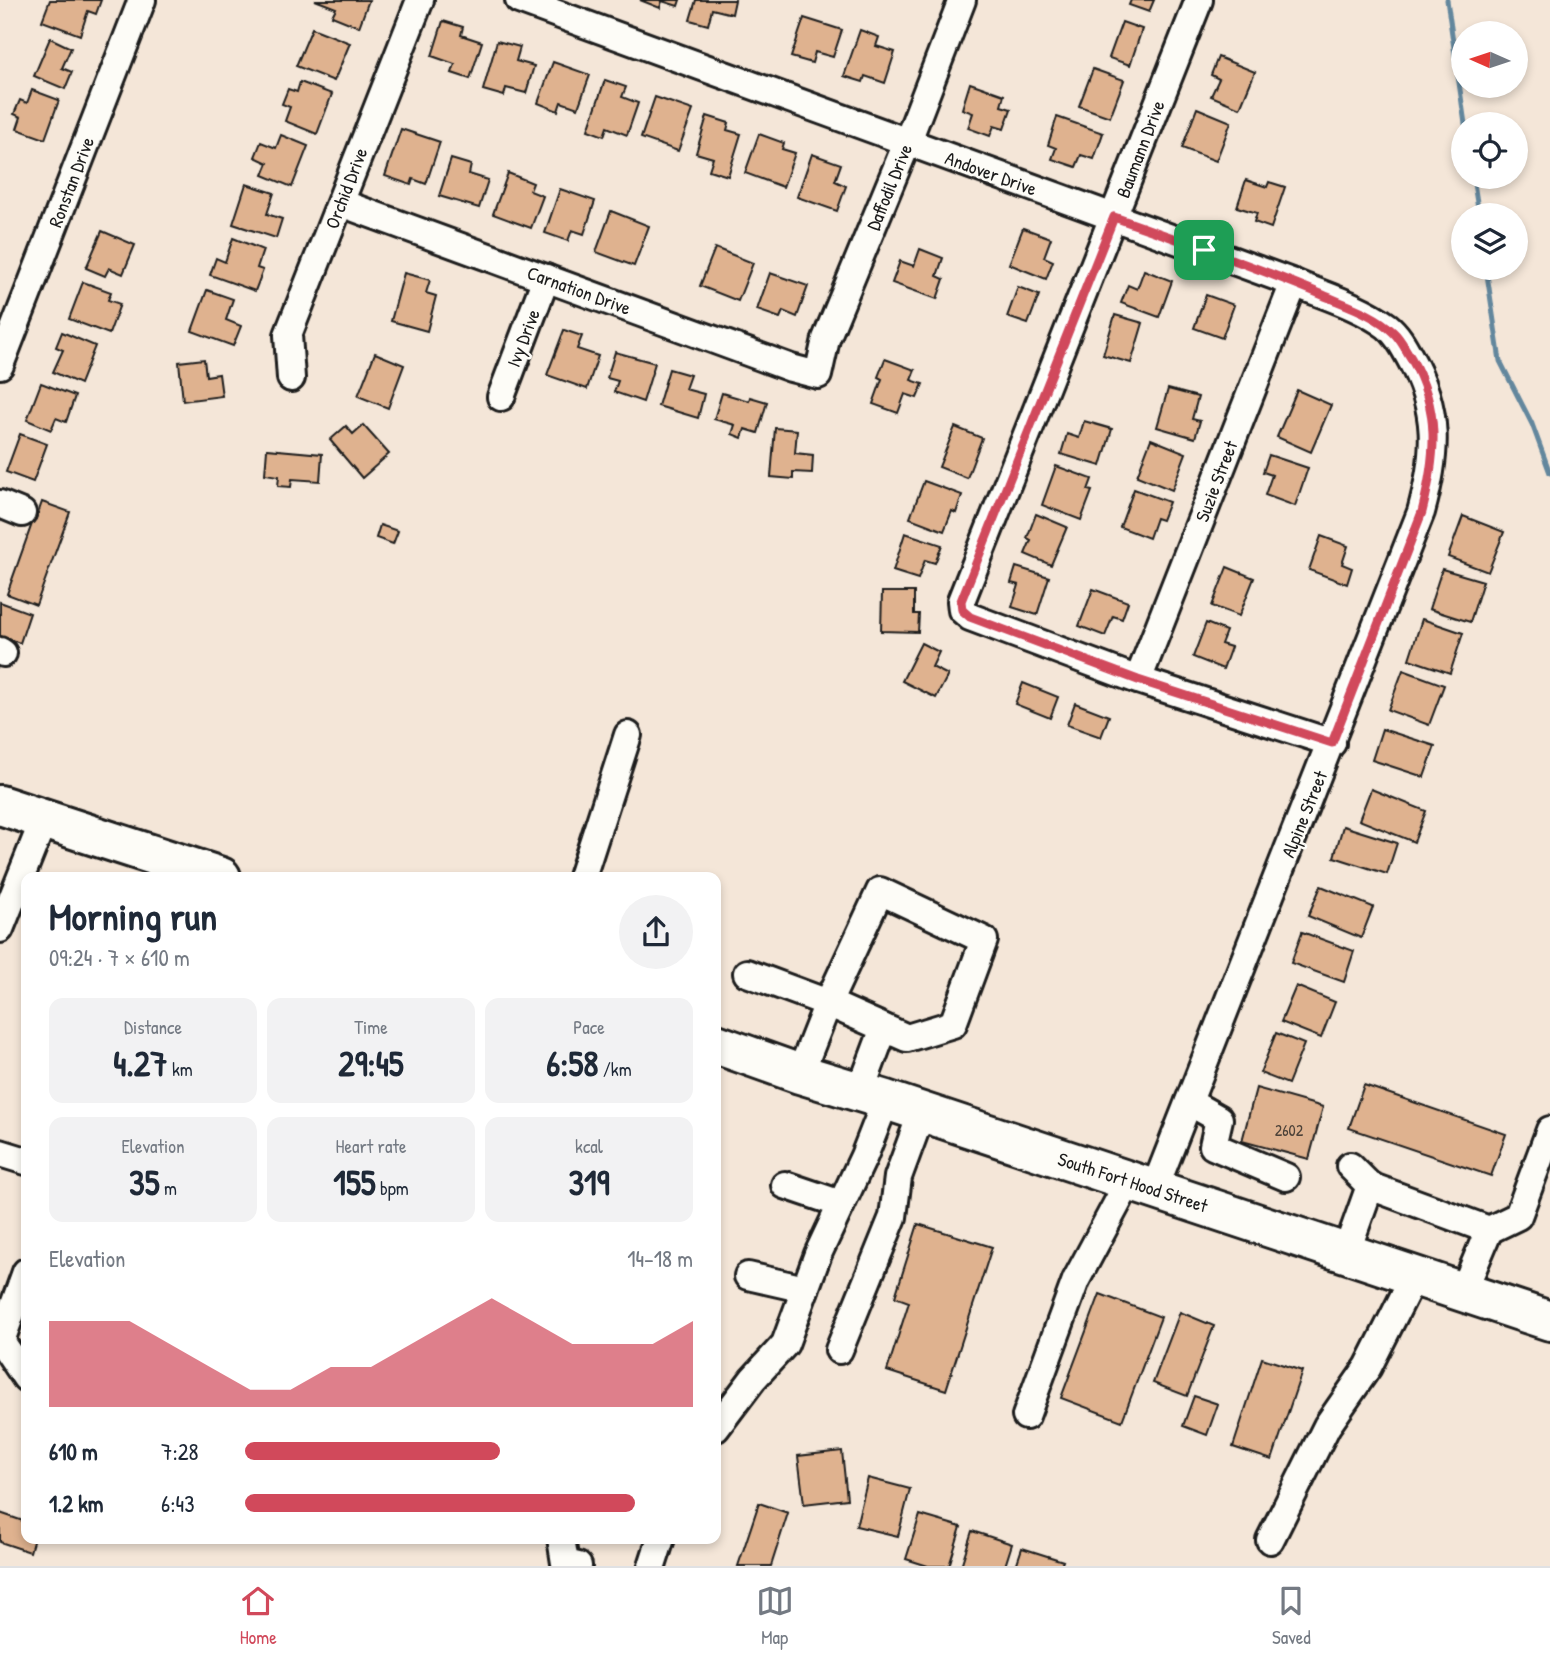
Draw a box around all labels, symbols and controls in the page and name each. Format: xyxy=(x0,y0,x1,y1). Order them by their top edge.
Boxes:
north arrow xyxy=(1451,21,1528,98)
map controls xyxy=(1451,21,1528,280)
street label: Baumann Drive xyxy=(1110,96,1171,201)
button: locate xyxy=(1451,112,1528,189)
street label: Ronstan Drive xyxy=(42,133,100,231)
street label: Daffodil Drive xyxy=(860,140,918,234)
street label: Orchid Drive xyxy=(319,143,374,232)
street label: Andover Drive xyxy=(942,144,1041,202)
button: layers xyxy=(1451,203,1528,280)
pin xyxy=(1174,220,1234,280)
icon: arrive xyxy=(1185,231,1223,269)
street label: Carnation Drive xyxy=(524,259,635,321)
street label: Ivy Drive xyxy=(500,305,546,371)
street label: Suzie Street xyxy=(1189,436,1244,525)
street label: Alpine Street xyxy=(1275,766,1333,861)
text: Morning run xyxy=(49,890,217,942)
button: share xyxy=(619,895,693,969)
text: 09:24 · 7 × 610 m xyxy=(49,942,190,973)
text: Distance xyxy=(124,1014,182,1040)
text: Time xyxy=(354,1014,388,1040)
text: Pace xyxy=(573,1014,605,1040)
text: 4.27 xyxy=(113,1040,168,1087)
text: 29:45 xyxy=(338,1040,404,1087)
text: 6:58 xyxy=(546,1040,598,1087)
text: km xyxy=(168,1056,193,1082)
text: /km xyxy=(598,1056,632,1082)
house number: 2602 xyxy=(1275,1119,1304,1141)
text: Elevation xyxy=(121,1133,185,1159)
text: Heart rate xyxy=(336,1133,406,1159)
text: kcal xyxy=(575,1133,603,1159)
street label: South Fort Hood Street xyxy=(1055,1146,1212,1219)
text: 35 xyxy=(129,1159,160,1206)
text: 155 xyxy=(333,1159,376,1206)
text: 319 xyxy=(568,1159,610,1206)
text: m xyxy=(160,1175,177,1201)
text: bpm xyxy=(376,1175,409,1201)
text: Elevation xyxy=(49,1243,125,1274)
text: 14–18 m xyxy=(627,1243,693,1274)
text: 610 m xyxy=(49,1436,98,1467)
text: 7:28 xyxy=(161,1436,198,1467)
text: 1.2 km xyxy=(49,1488,104,1519)
text: 6:43 xyxy=(161,1488,194,1519)
tab: Home xyxy=(239,1582,277,1650)
tab: Map xyxy=(756,1582,794,1650)
tab: Saved xyxy=(1272,1582,1311,1650)

